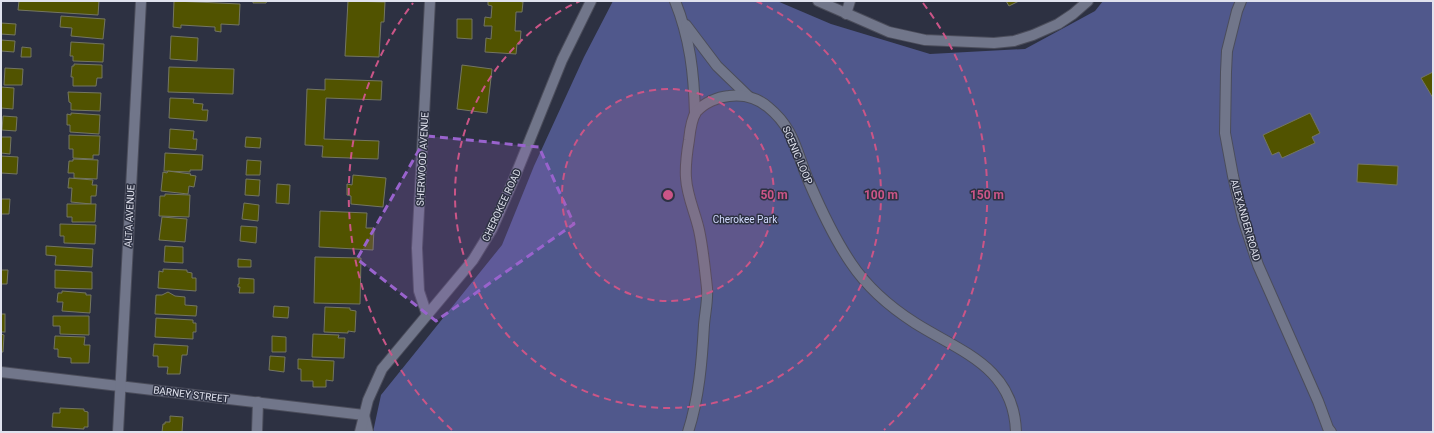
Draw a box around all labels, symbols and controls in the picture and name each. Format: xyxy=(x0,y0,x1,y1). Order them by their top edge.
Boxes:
street label: SHERWOOD AVENUE xyxy=(415,111,430,206)
street label: SCENIC LOOP xyxy=(780,124,815,186)
street label: CHEROKEE ROAD xyxy=(480,167,523,243)
street label: ALEXANDER ROAD xyxy=(1229,178,1262,262)
street label: ALTA AVENUE xyxy=(122,184,137,248)
centre of rings xyxy=(661,188,675,202)
text: 50 m xyxy=(760,188,788,202)
text: 100 m xyxy=(864,188,898,202)
text: 150 m xyxy=(970,188,1004,202)
park label: Cherokee Park xyxy=(713,214,778,225)
street label: BARNEY STREET xyxy=(153,384,229,405)

